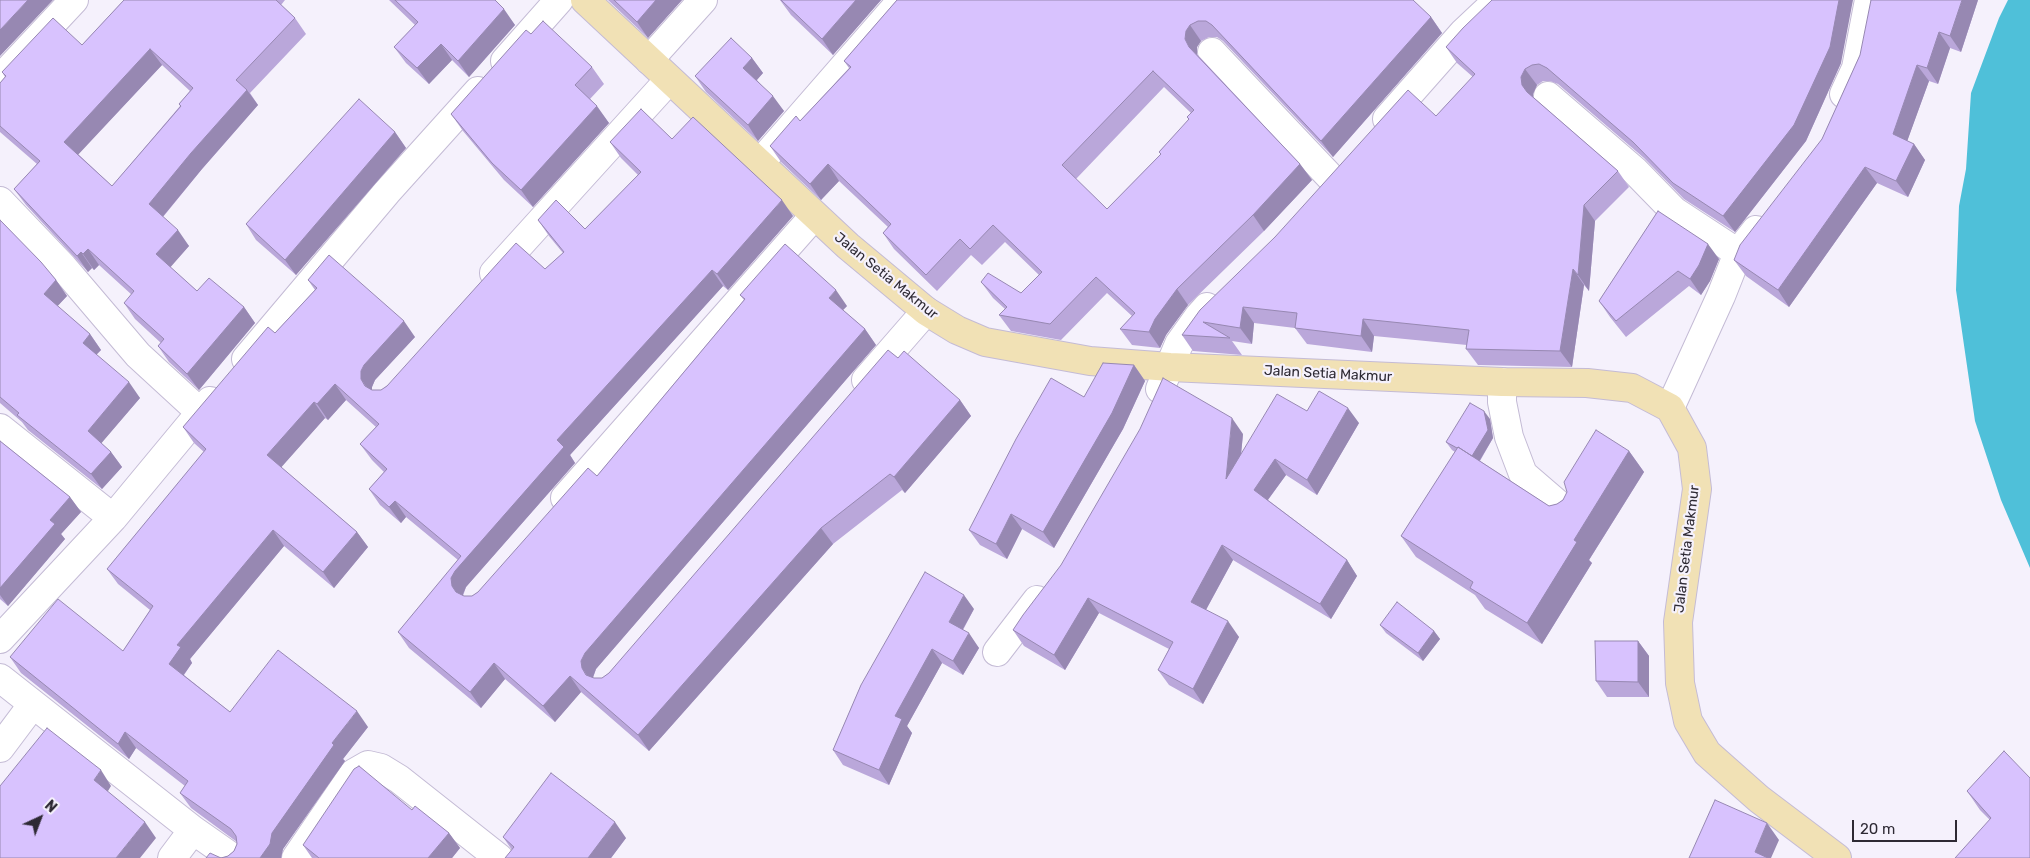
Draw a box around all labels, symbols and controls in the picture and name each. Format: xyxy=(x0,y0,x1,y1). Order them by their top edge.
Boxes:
street label: Jalan Setia Makmur xyxy=(831,229,941,323)
street label: Jalan Setia Makmur xyxy=(1263,362,1393,386)
street label: Jalan Setia Makmur xyxy=(1671,484,1703,614)
north arrow xyxy=(15,793,65,843)
text: N xyxy=(41,797,60,816)
scale bar xyxy=(1855,810,1960,842)
text: 20 m xyxy=(1860,820,1895,838)

